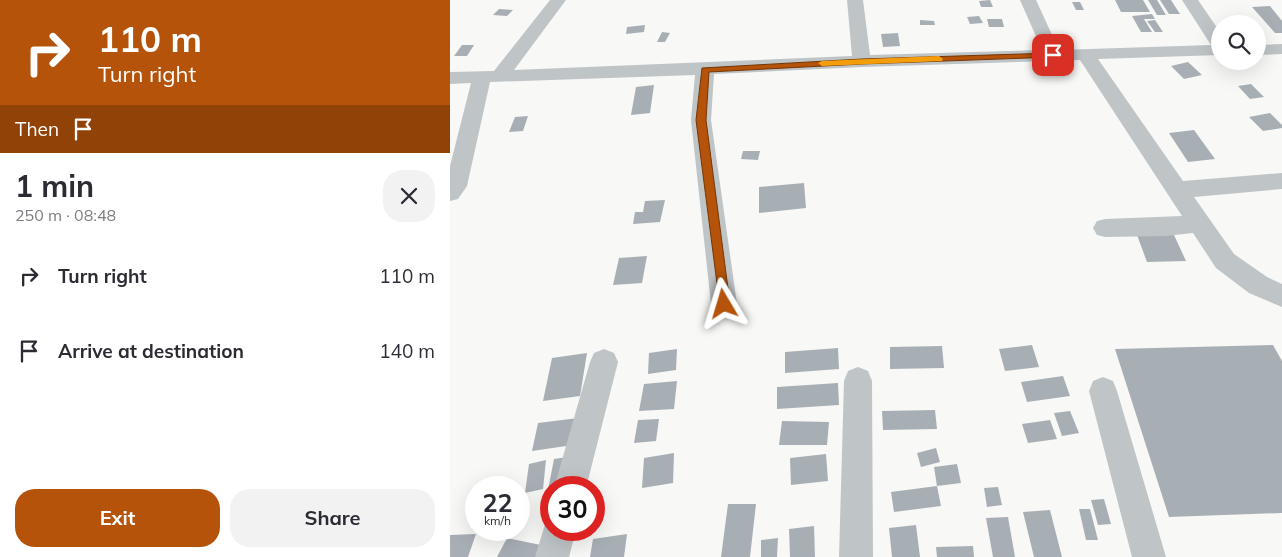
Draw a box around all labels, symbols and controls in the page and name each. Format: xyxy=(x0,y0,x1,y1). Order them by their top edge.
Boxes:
map controls xyxy=(1211,15,1266,70)
button: search xyxy=(1211,15,1266,70)
text: 110 m xyxy=(98,17,202,61)
icon: right xyxy=(15,20,80,85)
pin xyxy=(1032,34,1074,76)
icon: arrive xyxy=(1039,41,1067,69)
text: Turn right xyxy=(98,60,196,88)
icon: arrive xyxy=(69,115,97,143)
text: Then xyxy=(15,117,59,141)
text: 1 min xyxy=(15,167,94,205)
button: close xyxy=(383,170,435,222)
text: 250 m · 08:48 xyxy=(15,205,116,225)
icon: right xyxy=(15,262,43,290)
text: Turn right xyxy=(58,264,147,288)
text: 110 m xyxy=(379,264,435,288)
position arrow xyxy=(697,277,749,329)
icon: arrive xyxy=(15,337,43,365)
text: Arrive at destination xyxy=(58,339,244,363)
text: 140 m xyxy=(379,339,435,363)
speed limit sign: 30 xyxy=(540,476,605,541)
text: 22 xyxy=(482,487,513,518)
button: Exit xyxy=(15,489,220,547)
button: Share xyxy=(230,489,435,547)
text: km/h xyxy=(484,513,511,528)

